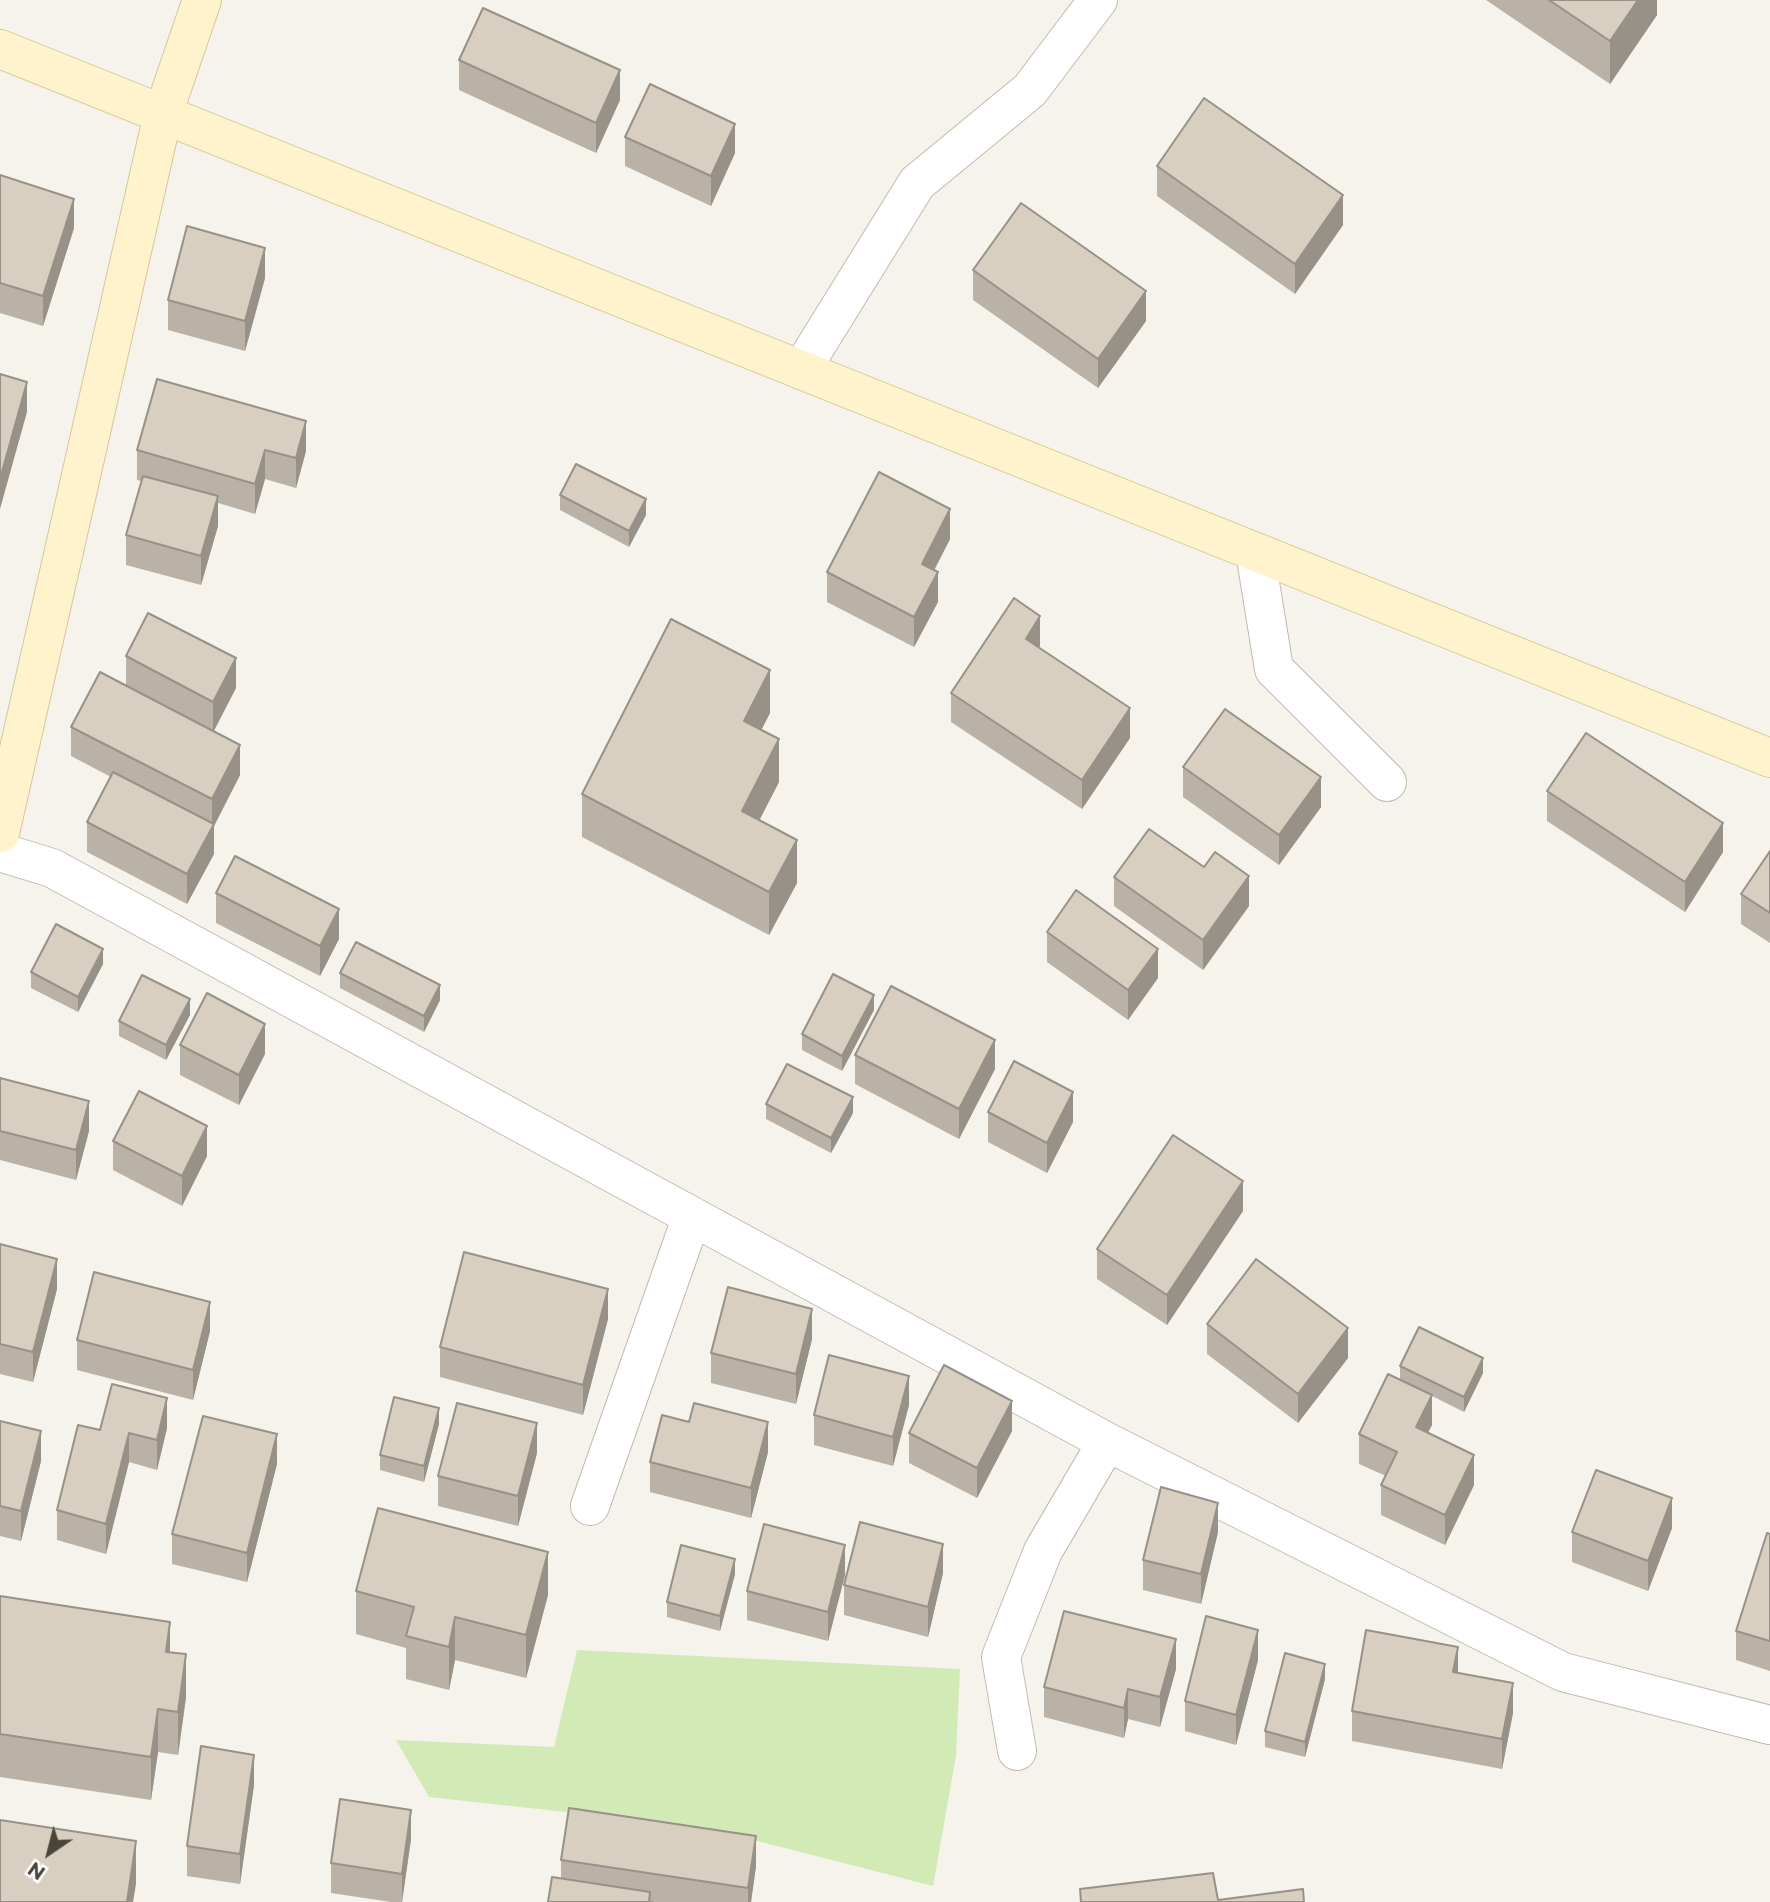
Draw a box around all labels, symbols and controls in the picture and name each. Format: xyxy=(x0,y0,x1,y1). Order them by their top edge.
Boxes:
north arrow xyxy=(14,1818,84,1888)
text: N xyxy=(24,1857,50,1884)

